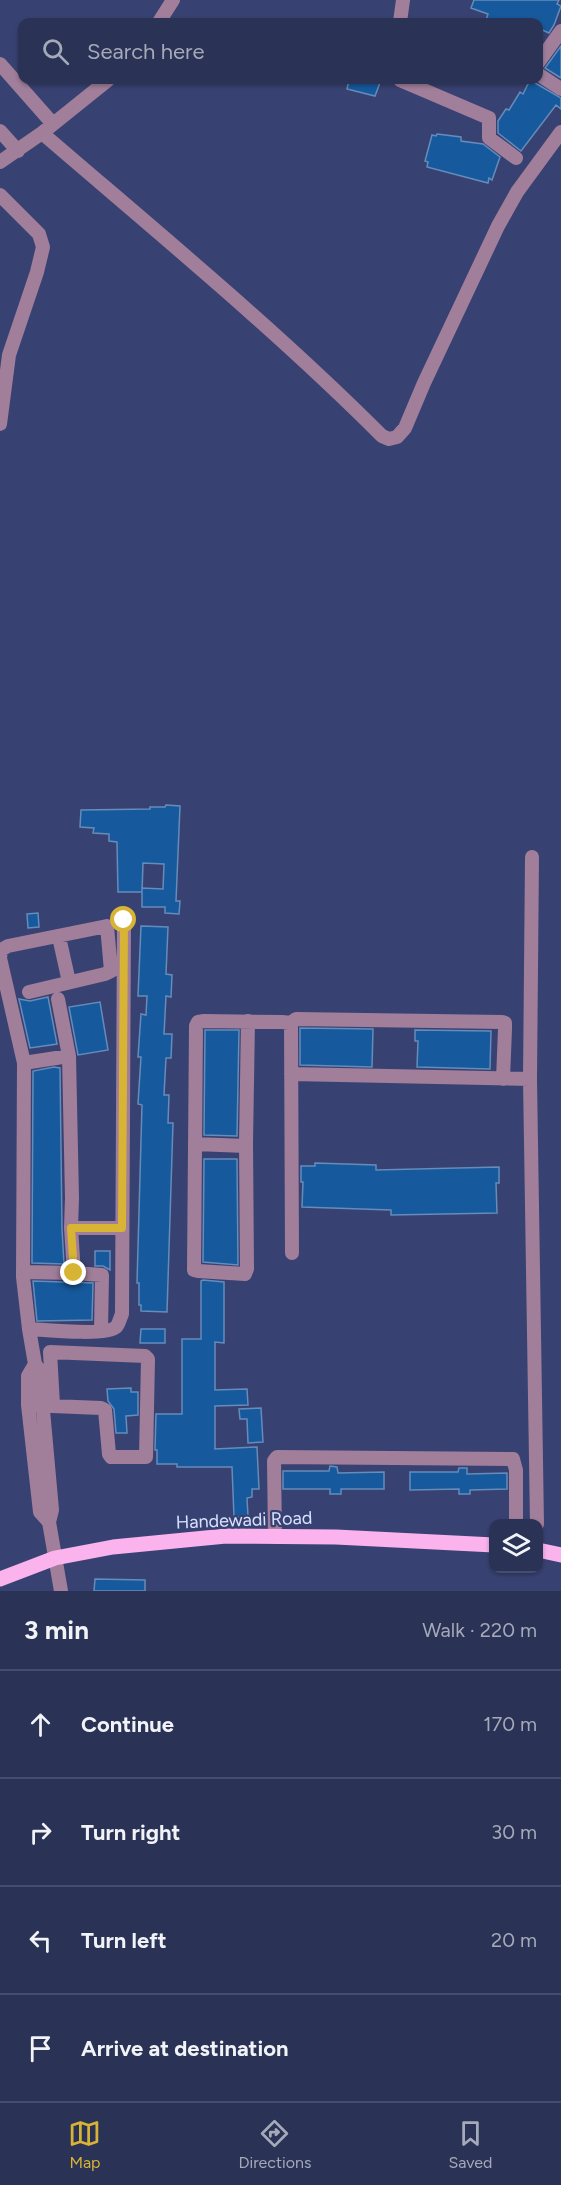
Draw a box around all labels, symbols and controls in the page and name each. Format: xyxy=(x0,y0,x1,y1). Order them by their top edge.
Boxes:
search box xyxy=(18,18,543,84)
icon: search xyxy=(39,35,72,68)
text: Search here xyxy=(87,38,205,65)
route start xyxy=(110,906,136,932)
route end xyxy=(60,1259,86,1285)
street label: Handewadi Road xyxy=(175,1507,313,1533)
map controls xyxy=(489,1519,543,1573)
button: layers xyxy=(489,1519,543,1573)
text: 3 min xyxy=(24,1614,89,1646)
text: Walk · 220 m xyxy=(422,1618,537,1642)
icon: ahead xyxy=(24,1708,57,1741)
text: Continue xyxy=(81,1711,174,1738)
text: 170 m xyxy=(483,1712,537,1736)
icon: right xyxy=(24,1816,57,1849)
text: Turn right xyxy=(81,1819,180,1846)
text: 30 m xyxy=(491,1820,537,1844)
icon: left xyxy=(24,1924,57,1957)
text: Turn left xyxy=(81,1927,167,1954)
text: 20 m xyxy=(491,1928,537,1952)
icon: arrive xyxy=(24,2032,57,2065)
text: Arrive at destination xyxy=(81,2035,289,2062)
tab: Map xyxy=(68,2117,101,2172)
tab: Directions xyxy=(238,2117,311,2172)
tab: Saved xyxy=(448,2117,493,2172)

